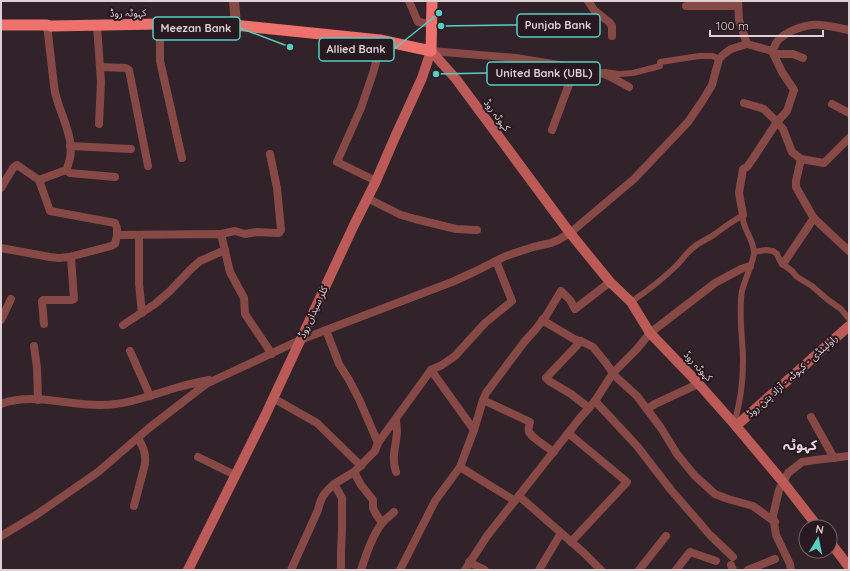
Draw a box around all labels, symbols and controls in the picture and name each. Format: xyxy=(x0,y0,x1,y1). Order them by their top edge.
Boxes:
street label: کہوٹہ روڈ xyxy=(110,6,147,20)
scale bar xyxy=(710,12,823,38)
callout: Punjab Bank xyxy=(517,14,600,37)
callout: Meezan Bank xyxy=(153,17,240,40)
text: Punjab Bank xyxy=(525,18,591,32)
text: 100 m xyxy=(716,18,749,33)
text: Meezan Bank xyxy=(161,21,231,35)
callout: Allied Bank xyxy=(319,38,394,61)
text: Allied Bank xyxy=(327,42,385,56)
callout: United Bank (UBL) xyxy=(487,62,600,85)
text: United Bank (UBL) xyxy=(496,66,592,80)
street label: کہوٹہ روڈ xyxy=(481,96,514,134)
street label: کلر سیداں روڈ xyxy=(295,283,331,340)
street label: راولپنڈی - کہوٹہ - آزاد پتن روڈ xyxy=(744,331,840,420)
street label: کہوٹہ روڈ xyxy=(681,348,716,384)
district label: کہوٹہ xyxy=(783,436,818,454)
north arrow xyxy=(798,519,838,559)
text: N xyxy=(815,522,825,537)

